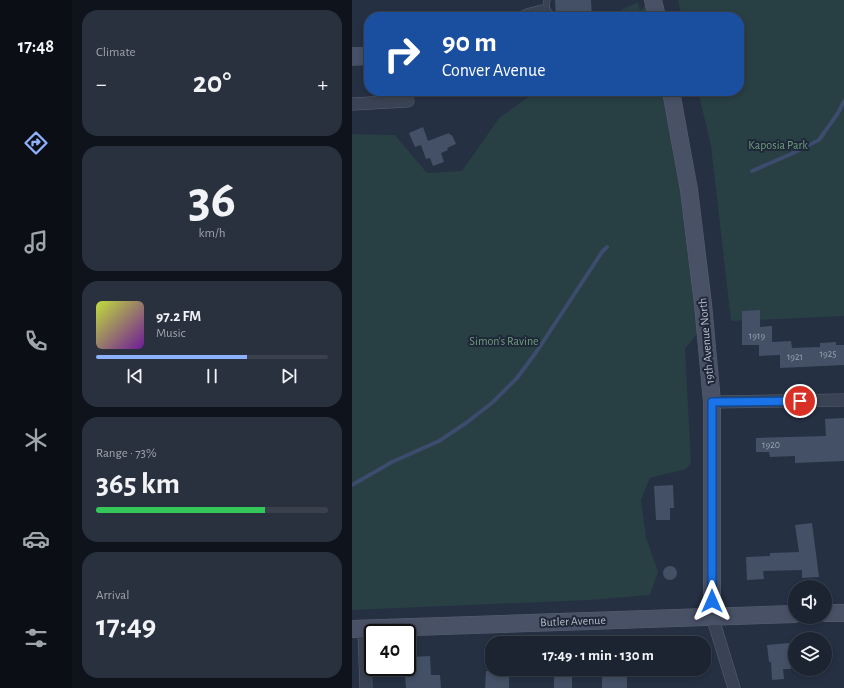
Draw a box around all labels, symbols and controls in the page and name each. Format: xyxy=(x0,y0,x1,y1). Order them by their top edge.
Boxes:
icon: right xyxy=(376,28,428,80)
text: 90 m xyxy=(442,29,497,57)
text: 17:48 xyxy=(18,38,54,56)
text: Climate xyxy=(96,46,135,59)
text: Conver Avenue xyxy=(442,62,546,80)
text: 20° xyxy=(193,68,231,98)
text: − xyxy=(96,73,107,95)
text: + xyxy=(317,73,328,95)
icon: directions xyxy=(22,129,50,157)
park label: Kaposia Park xyxy=(748,139,808,151)
text: 36 xyxy=(188,174,236,226)
text: km/h xyxy=(199,227,225,240)
icon: music xyxy=(22,228,50,256)
street label: 19th Avenue North xyxy=(696,297,716,385)
text: 97.2 FM xyxy=(156,309,201,324)
icon: phone xyxy=(22,327,50,355)
text: Music xyxy=(156,327,186,340)
house number: 1919 xyxy=(749,331,765,341)
park label: Simon's Ravine xyxy=(469,335,539,347)
house number: 1925 xyxy=(820,349,836,359)
house number: 1921 xyxy=(787,352,803,362)
icon: previous xyxy=(124,365,146,387)
icon: pause xyxy=(201,365,223,387)
icon: next xyxy=(278,365,300,387)
pin xyxy=(783,384,817,418)
icon: arrive xyxy=(789,390,811,412)
icon: climate xyxy=(22,426,50,454)
house number: 1920 xyxy=(762,440,780,450)
text: Range · 73% xyxy=(96,447,157,460)
text: 365 km xyxy=(96,469,180,499)
icon: car xyxy=(22,525,50,553)
position arrow xyxy=(691,580,733,622)
map controls xyxy=(788,580,832,676)
button: sound xyxy=(788,580,832,624)
text: Arrival xyxy=(96,589,129,602)
text: 17:49 xyxy=(96,611,156,641)
street label: Butler Avenue xyxy=(540,614,606,628)
icon: filters xyxy=(22,624,50,652)
speed limit sign: 40 xyxy=(364,624,416,676)
button: layers xyxy=(788,632,832,676)
text: 17:49 · 1 min · 130 m xyxy=(542,648,654,663)

